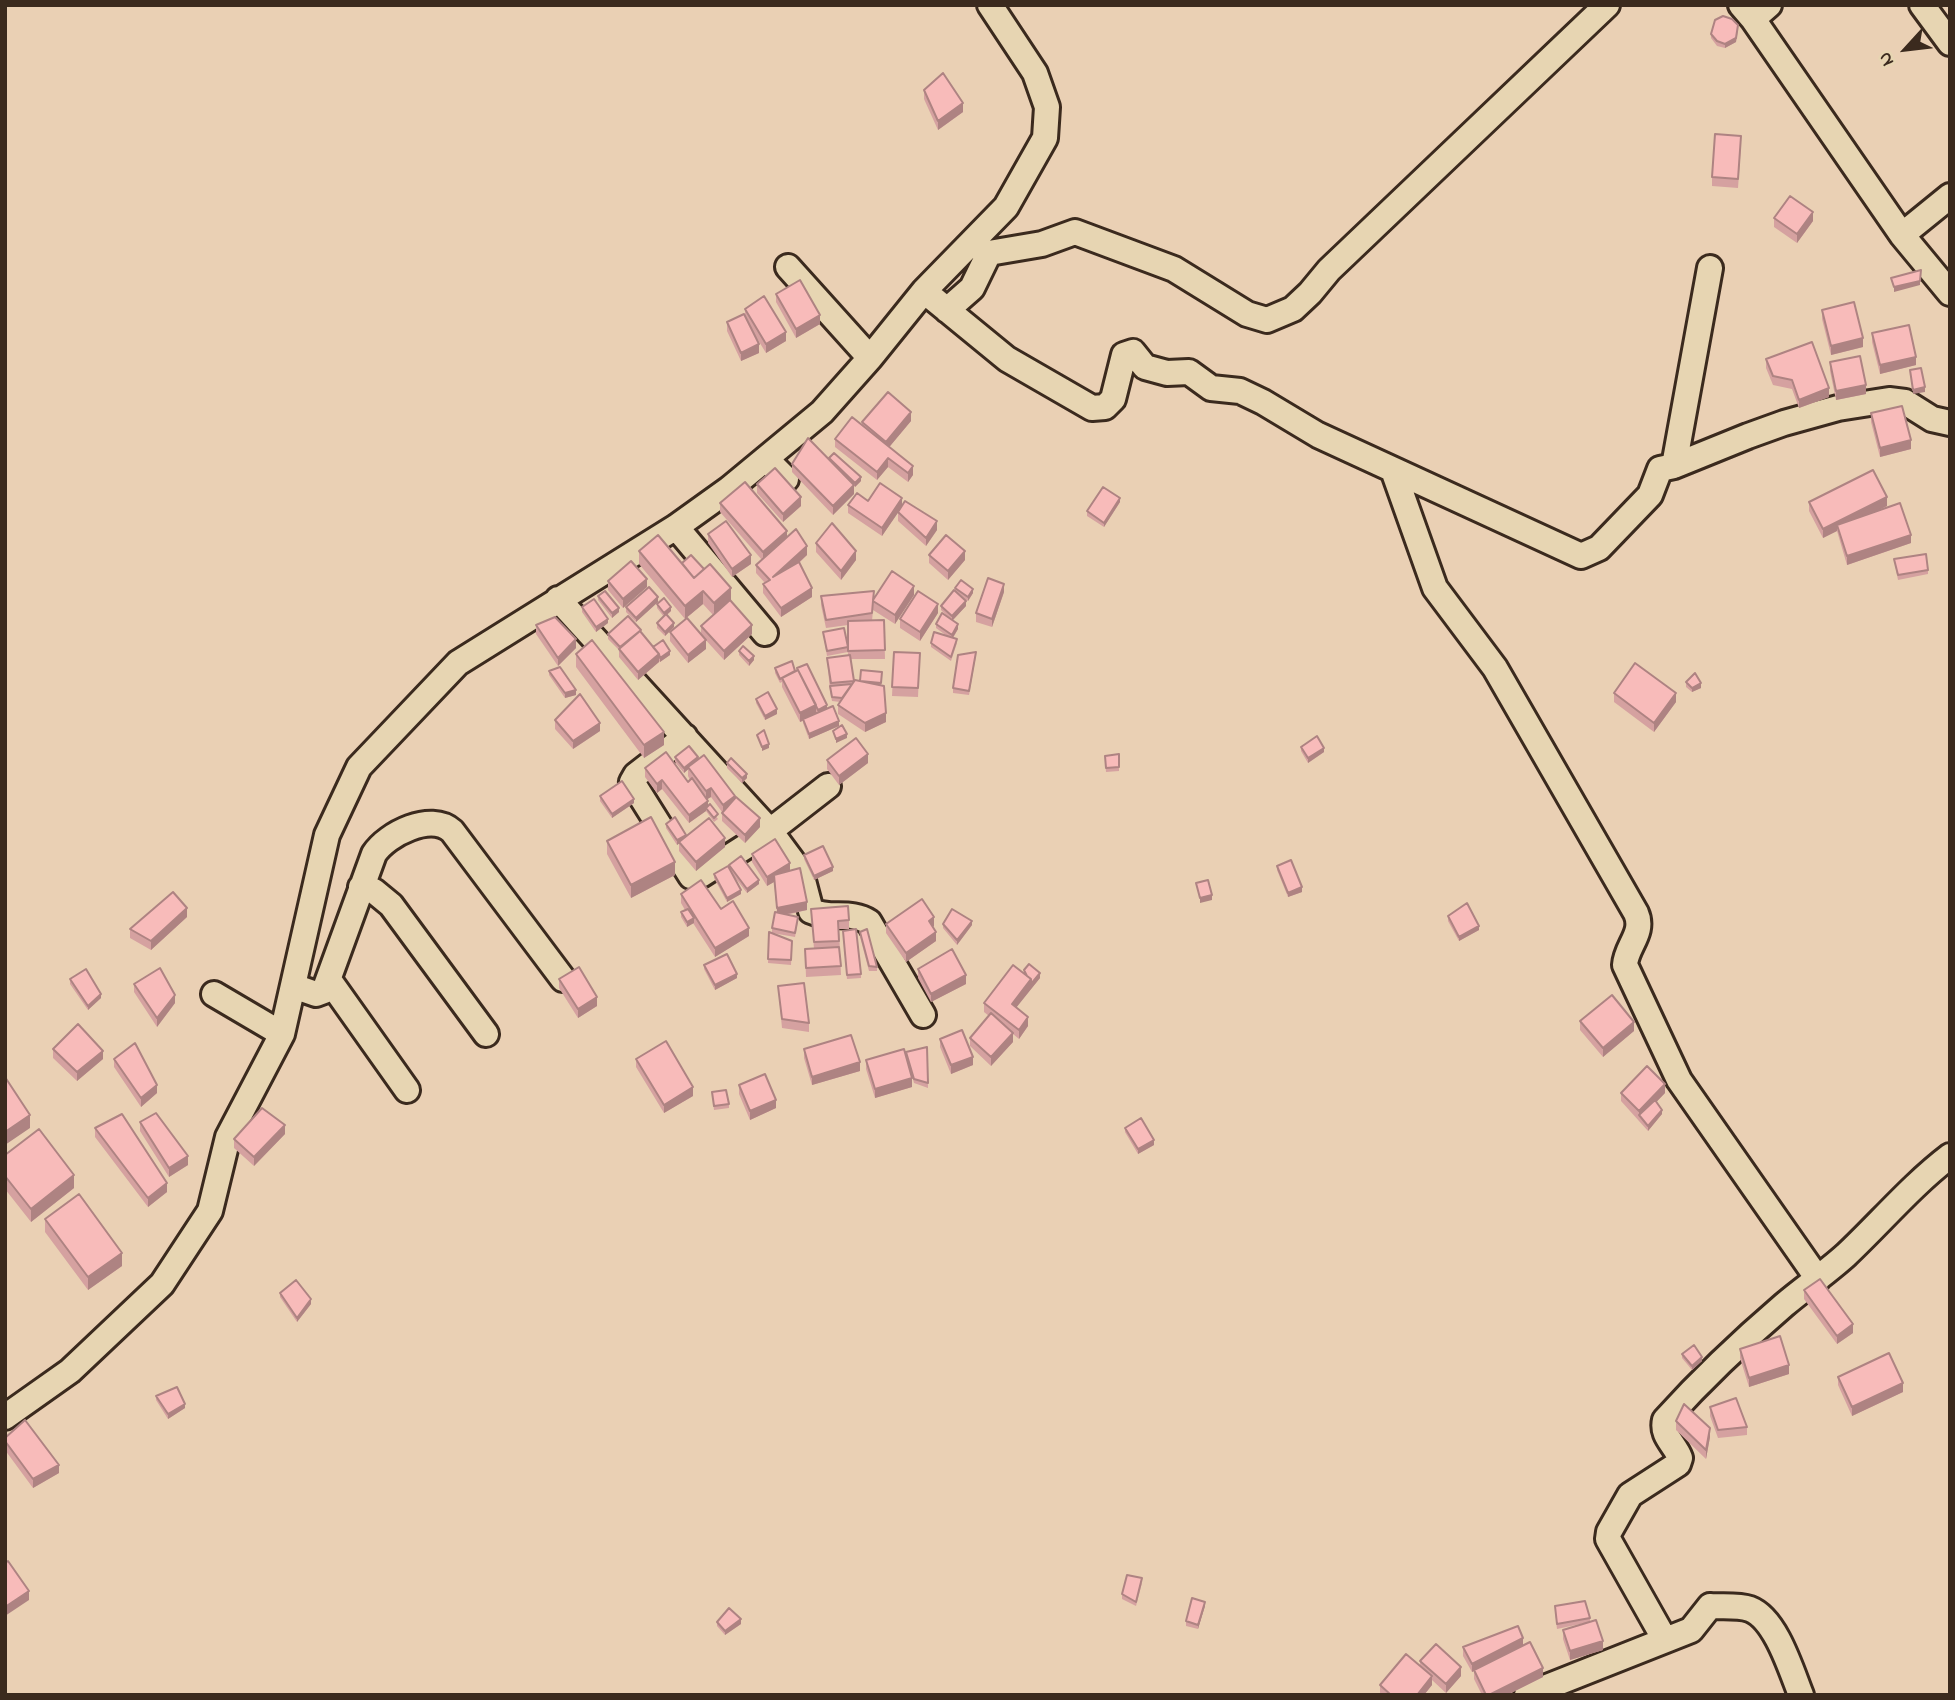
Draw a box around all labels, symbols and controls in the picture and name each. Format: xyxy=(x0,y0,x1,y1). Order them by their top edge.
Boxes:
north arrow xyxy=(1871,14,1941,84)
text: N xyxy=(1872,47,1902,71)

